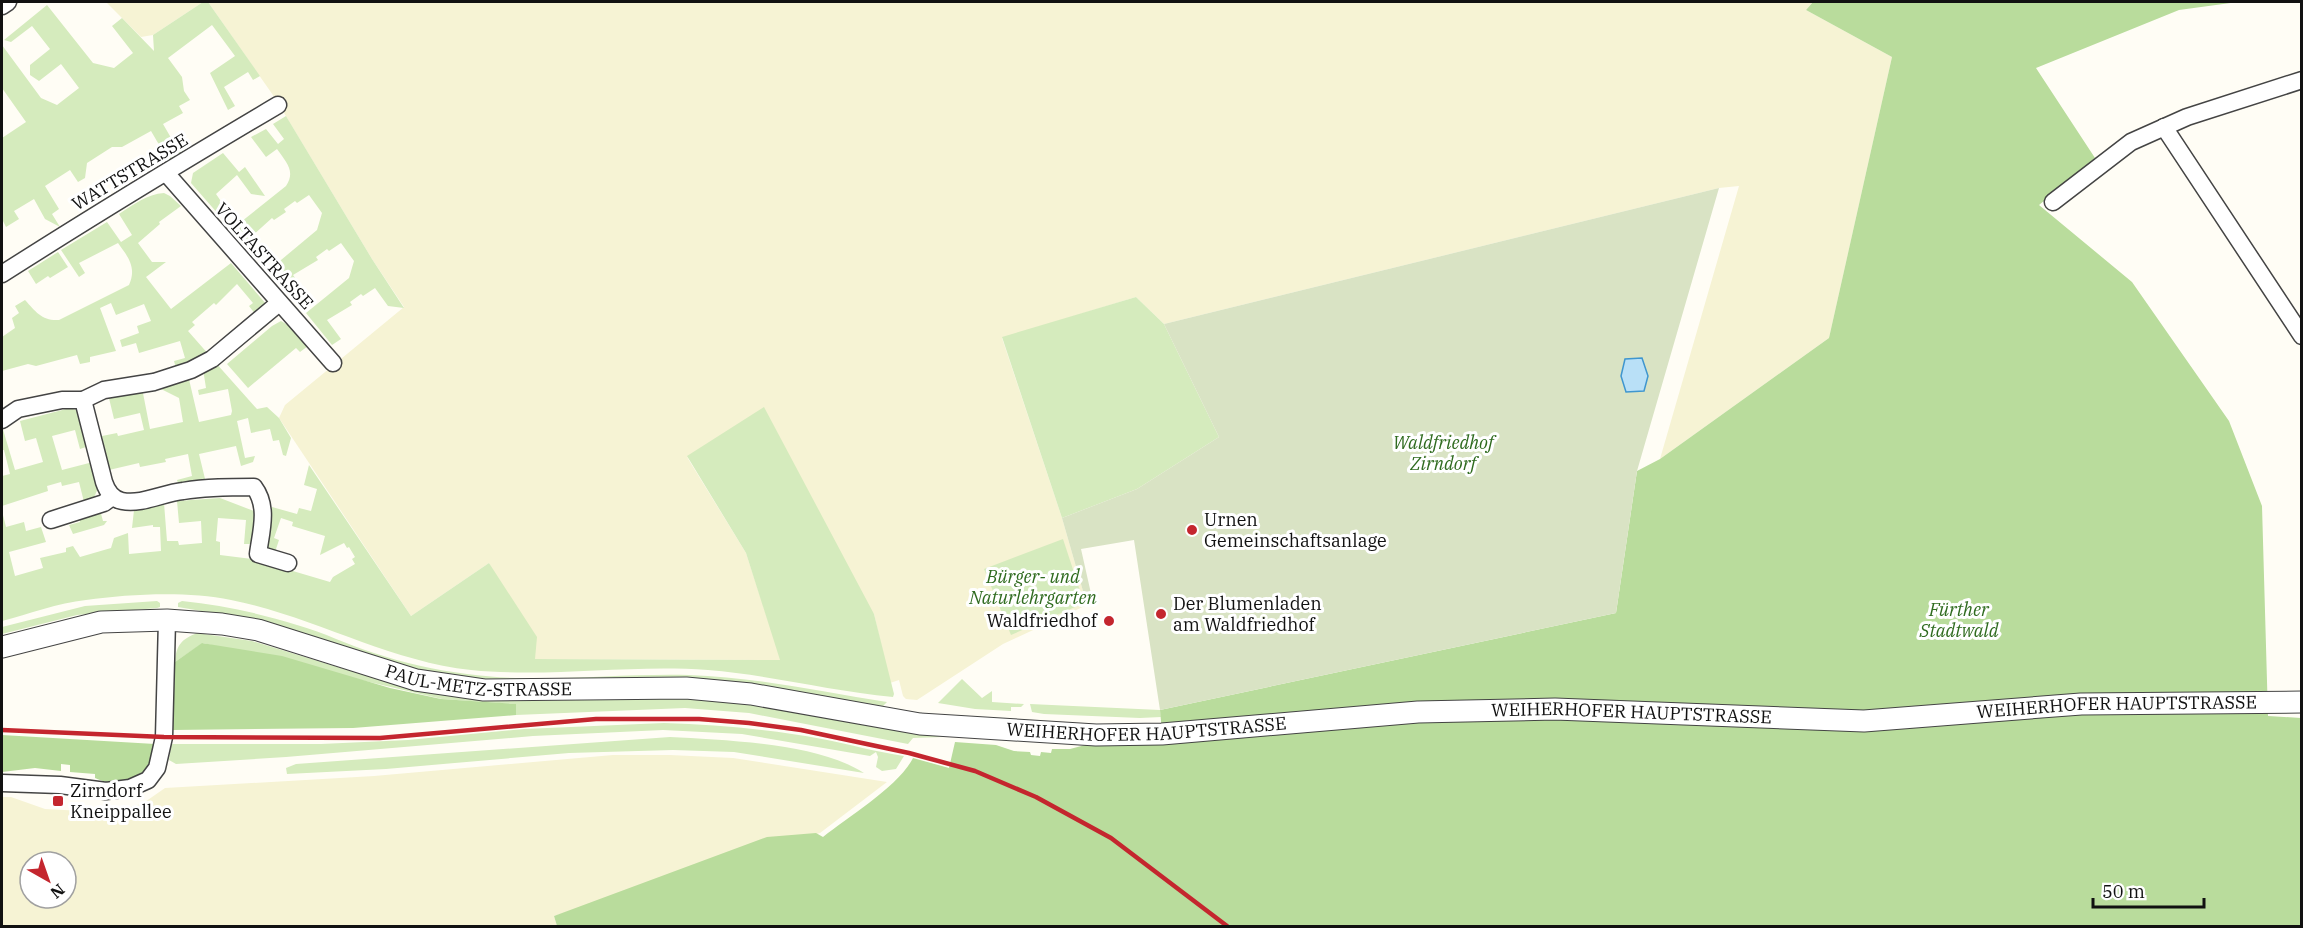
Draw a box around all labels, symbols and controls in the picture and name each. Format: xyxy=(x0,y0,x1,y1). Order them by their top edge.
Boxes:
street label: WATTSTRASSE xyxy=(68,128,192,215)
street label: VOLTASTRASSE xyxy=(210,197,319,314)
park label: Waldfriedhof Zirndorf xyxy=(1393,431,1497,475)
place label: Urnen Gemeinschaftsanlage xyxy=(1204,508,1387,552)
marker: Urnen Gemeinschaftsanlage xyxy=(1185,523,1199,537)
park label: Bürger- und Naturlehrgarten xyxy=(968,565,1098,609)
place label: Der Blumenladen am Waldfriedhof xyxy=(1173,592,1322,636)
park label: Fürther Stadtwald xyxy=(1919,598,1999,642)
marker: Der Blumenladen am Waldfriedhof xyxy=(1154,607,1168,621)
place label: Waldfriedhof xyxy=(986,609,1099,632)
marker: Waldfriedhof xyxy=(1102,614,1116,628)
street label: PAUL-METZ-STRASSE xyxy=(382,659,572,701)
street label: WEIHERHOFER HAUPTSTRASSE xyxy=(1976,690,2257,723)
street label: WEIHERHOFER HAUPTSTRASSE xyxy=(1491,697,1772,728)
street label: WEIHERHOFER HAUPTSTRASSE xyxy=(1006,711,1287,746)
place label: Zirndorf Kneippallee xyxy=(70,779,172,823)
marker: Zirndorf Kneippallee xyxy=(51,794,65,808)
north arrow xyxy=(18,850,78,910)
scale bar xyxy=(2093,871,2204,909)
text: N xyxy=(46,880,69,903)
text: 50 m xyxy=(2102,880,2145,903)

